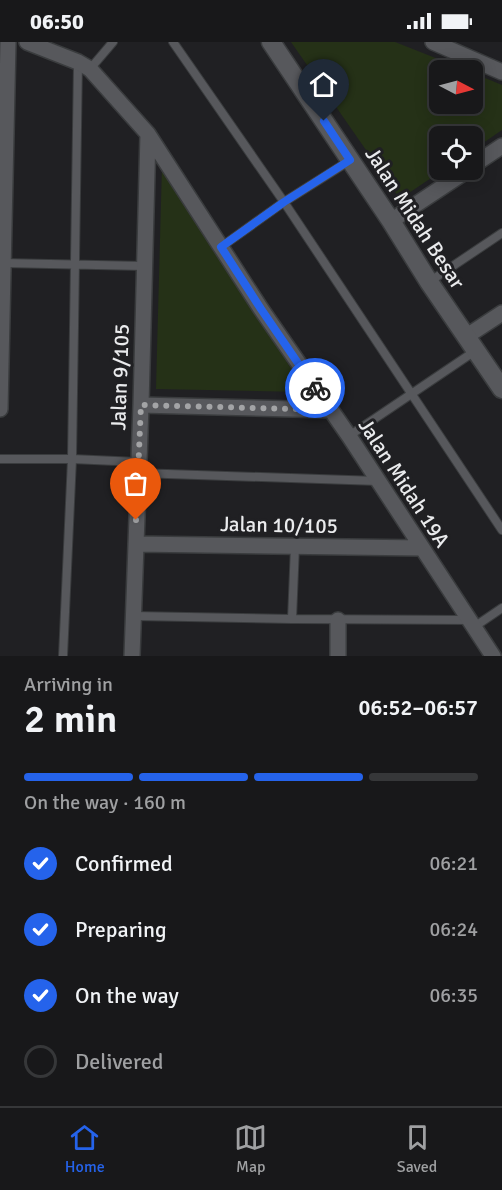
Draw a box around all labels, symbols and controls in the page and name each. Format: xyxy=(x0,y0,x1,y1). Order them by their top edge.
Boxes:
text: 06:50 xyxy=(30,8,84,35)
pin xyxy=(298,59,349,121)
north arrow xyxy=(429,60,483,114)
map controls xyxy=(429,60,483,180)
icon: home xyxy=(307,68,340,101)
button: locate xyxy=(429,126,483,180)
street label: Jalan Midah Besar xyxy=(360,142,471,294)
street label: Jalan 9/105 xyxy=(105,323,135,431)
courier xyxy=(285,358,345,418)
icon: bike xyxy=(299,372,332,405)
street label: Jalan Midah 19A xyxy=(353,414,455,552)
pin xyxy=(110,458,161,520)
icon: bag xyxy=(119,467,152,500)
street label: Jalan 10/105 xyxy=(220,511,338,539)
text: Arriving in xyxy=(24,672,113,697)
text: 06:52–06:57 xyxy=(359,694,478,721)
text: 2 min xyxy=(24,695,117,743)
text: On the way · 160 m xyxy=(24,790,186,815)
icon: check xyxy=(24,847,57,880)
text: Confirmed xyxy=(75,850,173,877)
text: 06:21 xyxy=(429,851,478,876)
icon: check xyxy=(24,913,57,946)
text: Preparing xyxy=(75,916,167,943)
text: 06:24 xyxy=(429,917,478,942)
icon: check xyxy=(24,979,57,1012)
text: On the way xyxy=(75,982,179,1009)
text: 06:35 xyxy=(429,983,478,1008)
text: Delivered xyxy=(75,1048,163,1075)
tab: Home xyxy=(65,1121,105,1177)
tab: Map xyxy=(234,1121,267,1177)
tab: Saved xyxy=(397,1121,437,1177)

